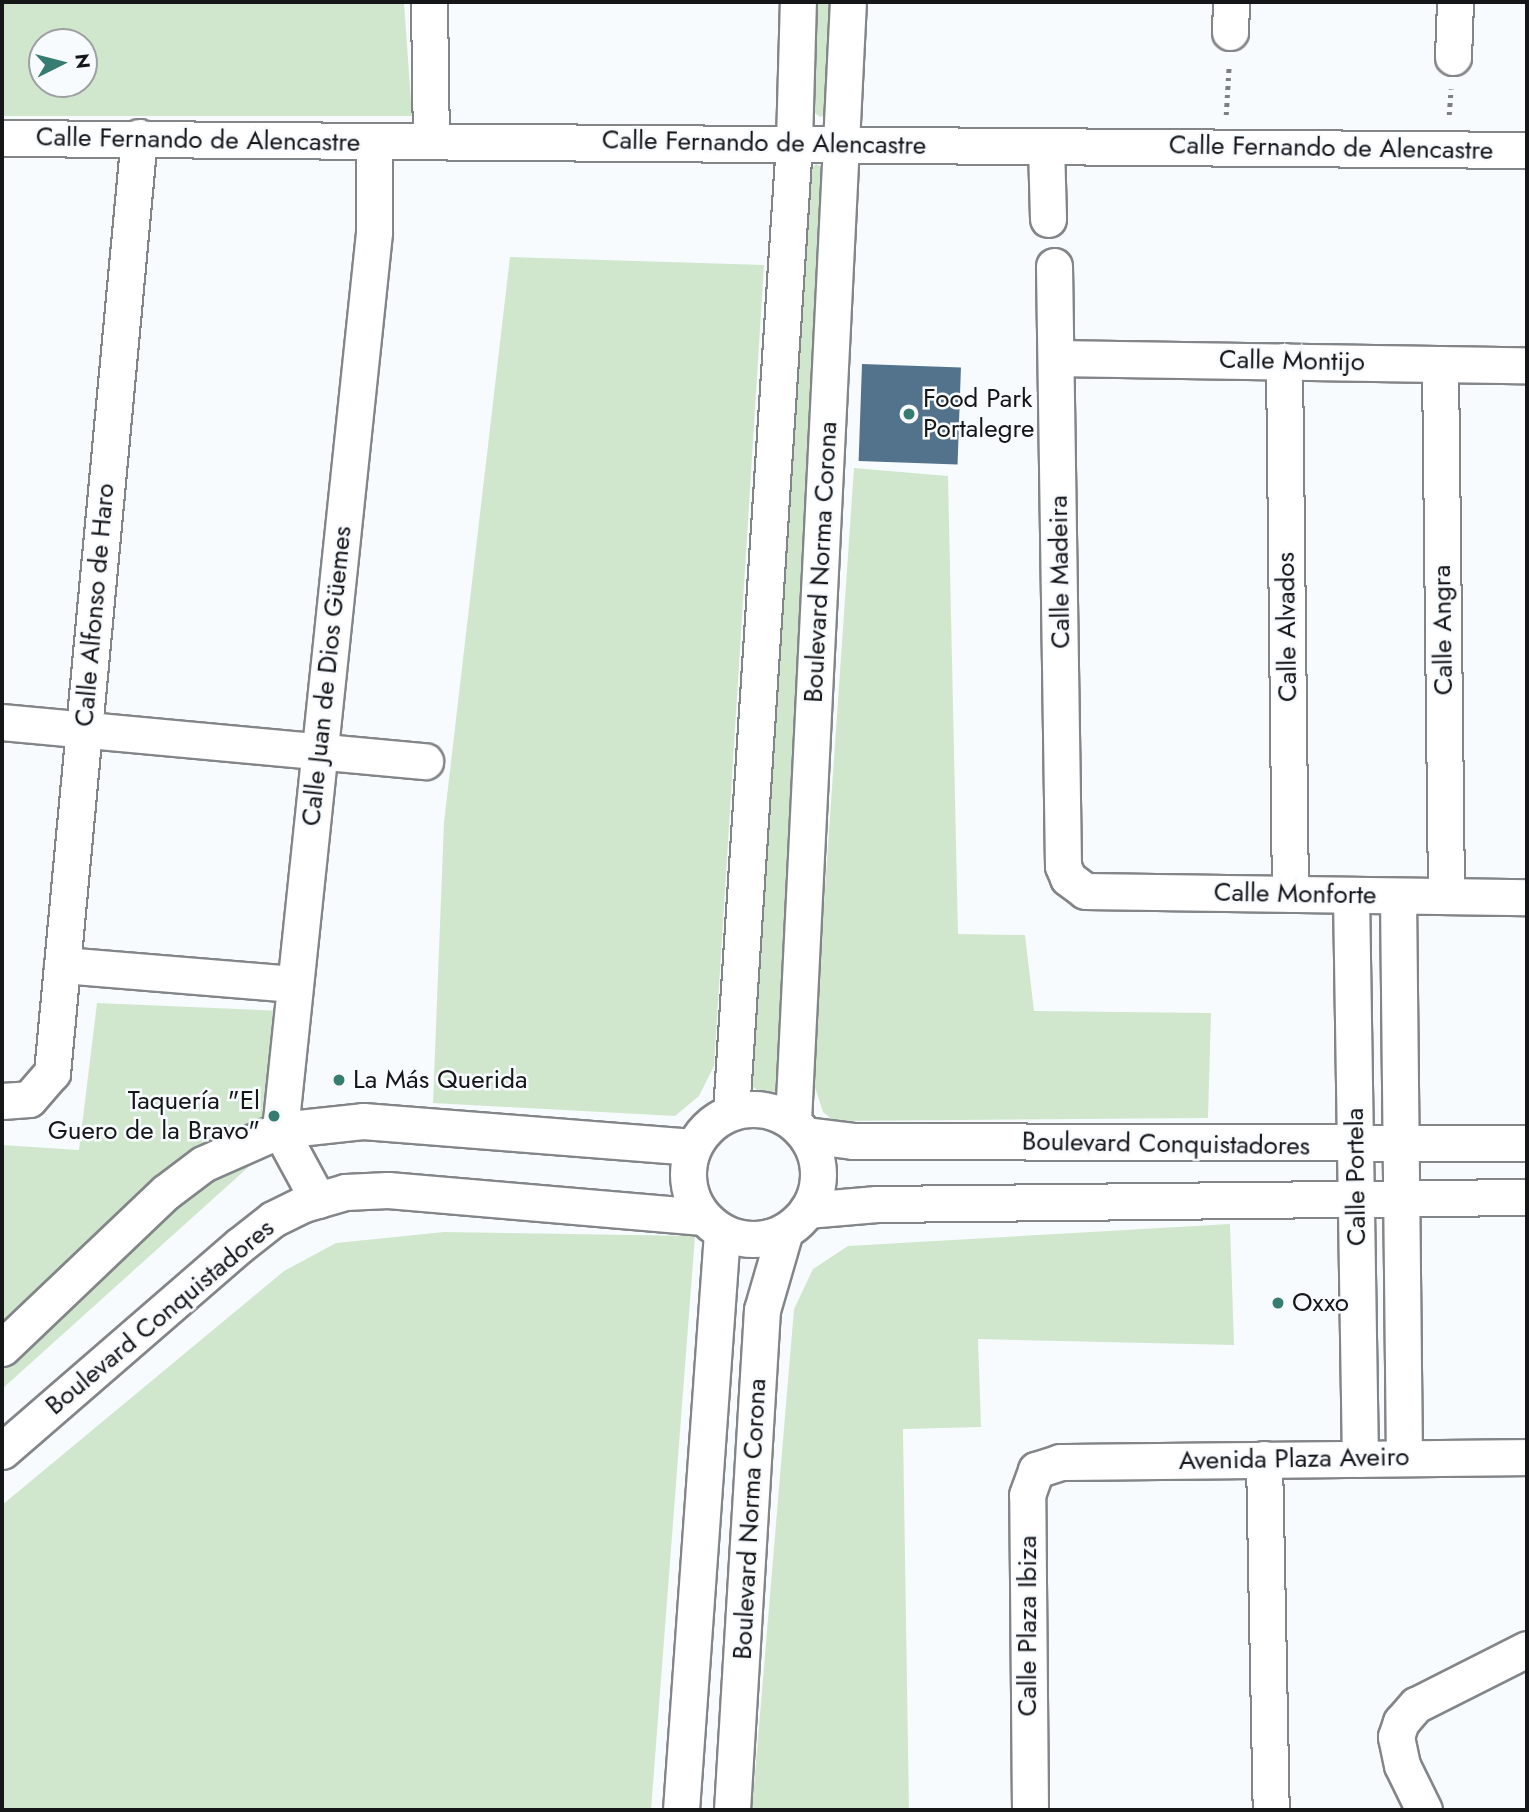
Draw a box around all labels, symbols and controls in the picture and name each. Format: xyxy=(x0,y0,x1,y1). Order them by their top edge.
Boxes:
north arrow xyxy=(28,28,98,98)
text: N xyxy=(68,52,97,70)
street label: Calle Fernando de Alencastre xyxy=(36,122,360,158)
street label: Calle Fernando de Alencastre xyxy=(602,125,926,161)
street label: Calle Fernando de Alencastre xyxy=(1169,130,1493,166)
street label: Calle Montijo xyxy=(1219,344,1365,378)
place label: Food Park Portalegre xyxy=(923,383,1034,444)
marker: Food Park Portalegre xyxy=(901,406,917,422)
street label: Boulevard Norma Corona xyxy=(798,421,844,703)
street label: Calle Alfonso de Haro xyxy=(69,482,121,728)
street label: Calle Madeira xyxy=(1043,495,1077,649)
street label: Calle Juan de Dios Güemes xyxy=(296,524,358,828)
street label: Calle Alvados xyxy=(1270,552,1304,702)
street label: Calle Angra xyxy=(1426,564,1460,696)
street label: Calle Monforte xyxy=(1213,877,1377,911)
place label: La Más Querida xyxy=(353,1064,528,1096)
marker: La Más Querida xyxy=(331,1072,347,1088)
place label: Taquería "El Guero de la Bravo" xyxy=(48,1085,260,1146)
marker: Taquería "El Guero de la Bravo" xyxy=(266,1108,282,1124)
street label: Calle Portela xyxy=(1339,1108,1373,1246)
street label: Boulevard Conquistadores xyxy=(1022,1126,1310,1162)
street label: Boulevard Conquistadores xyxy=(40,1212,280,1422)
place label: Oxxo xyxy=(1292,1287,1349,1319)
marker: Oxxo xyxy=(1270,1295,1286,1311)
street label: Boulevard Norma Corona xyxy=(727,1378,773,1660)
street label: Avenida Plaza Aveiro xyxy=(1178,1441,1410,1477)
street label: Calle Plaza Ibiza xyxy=(1012,1536,1044,1716)

